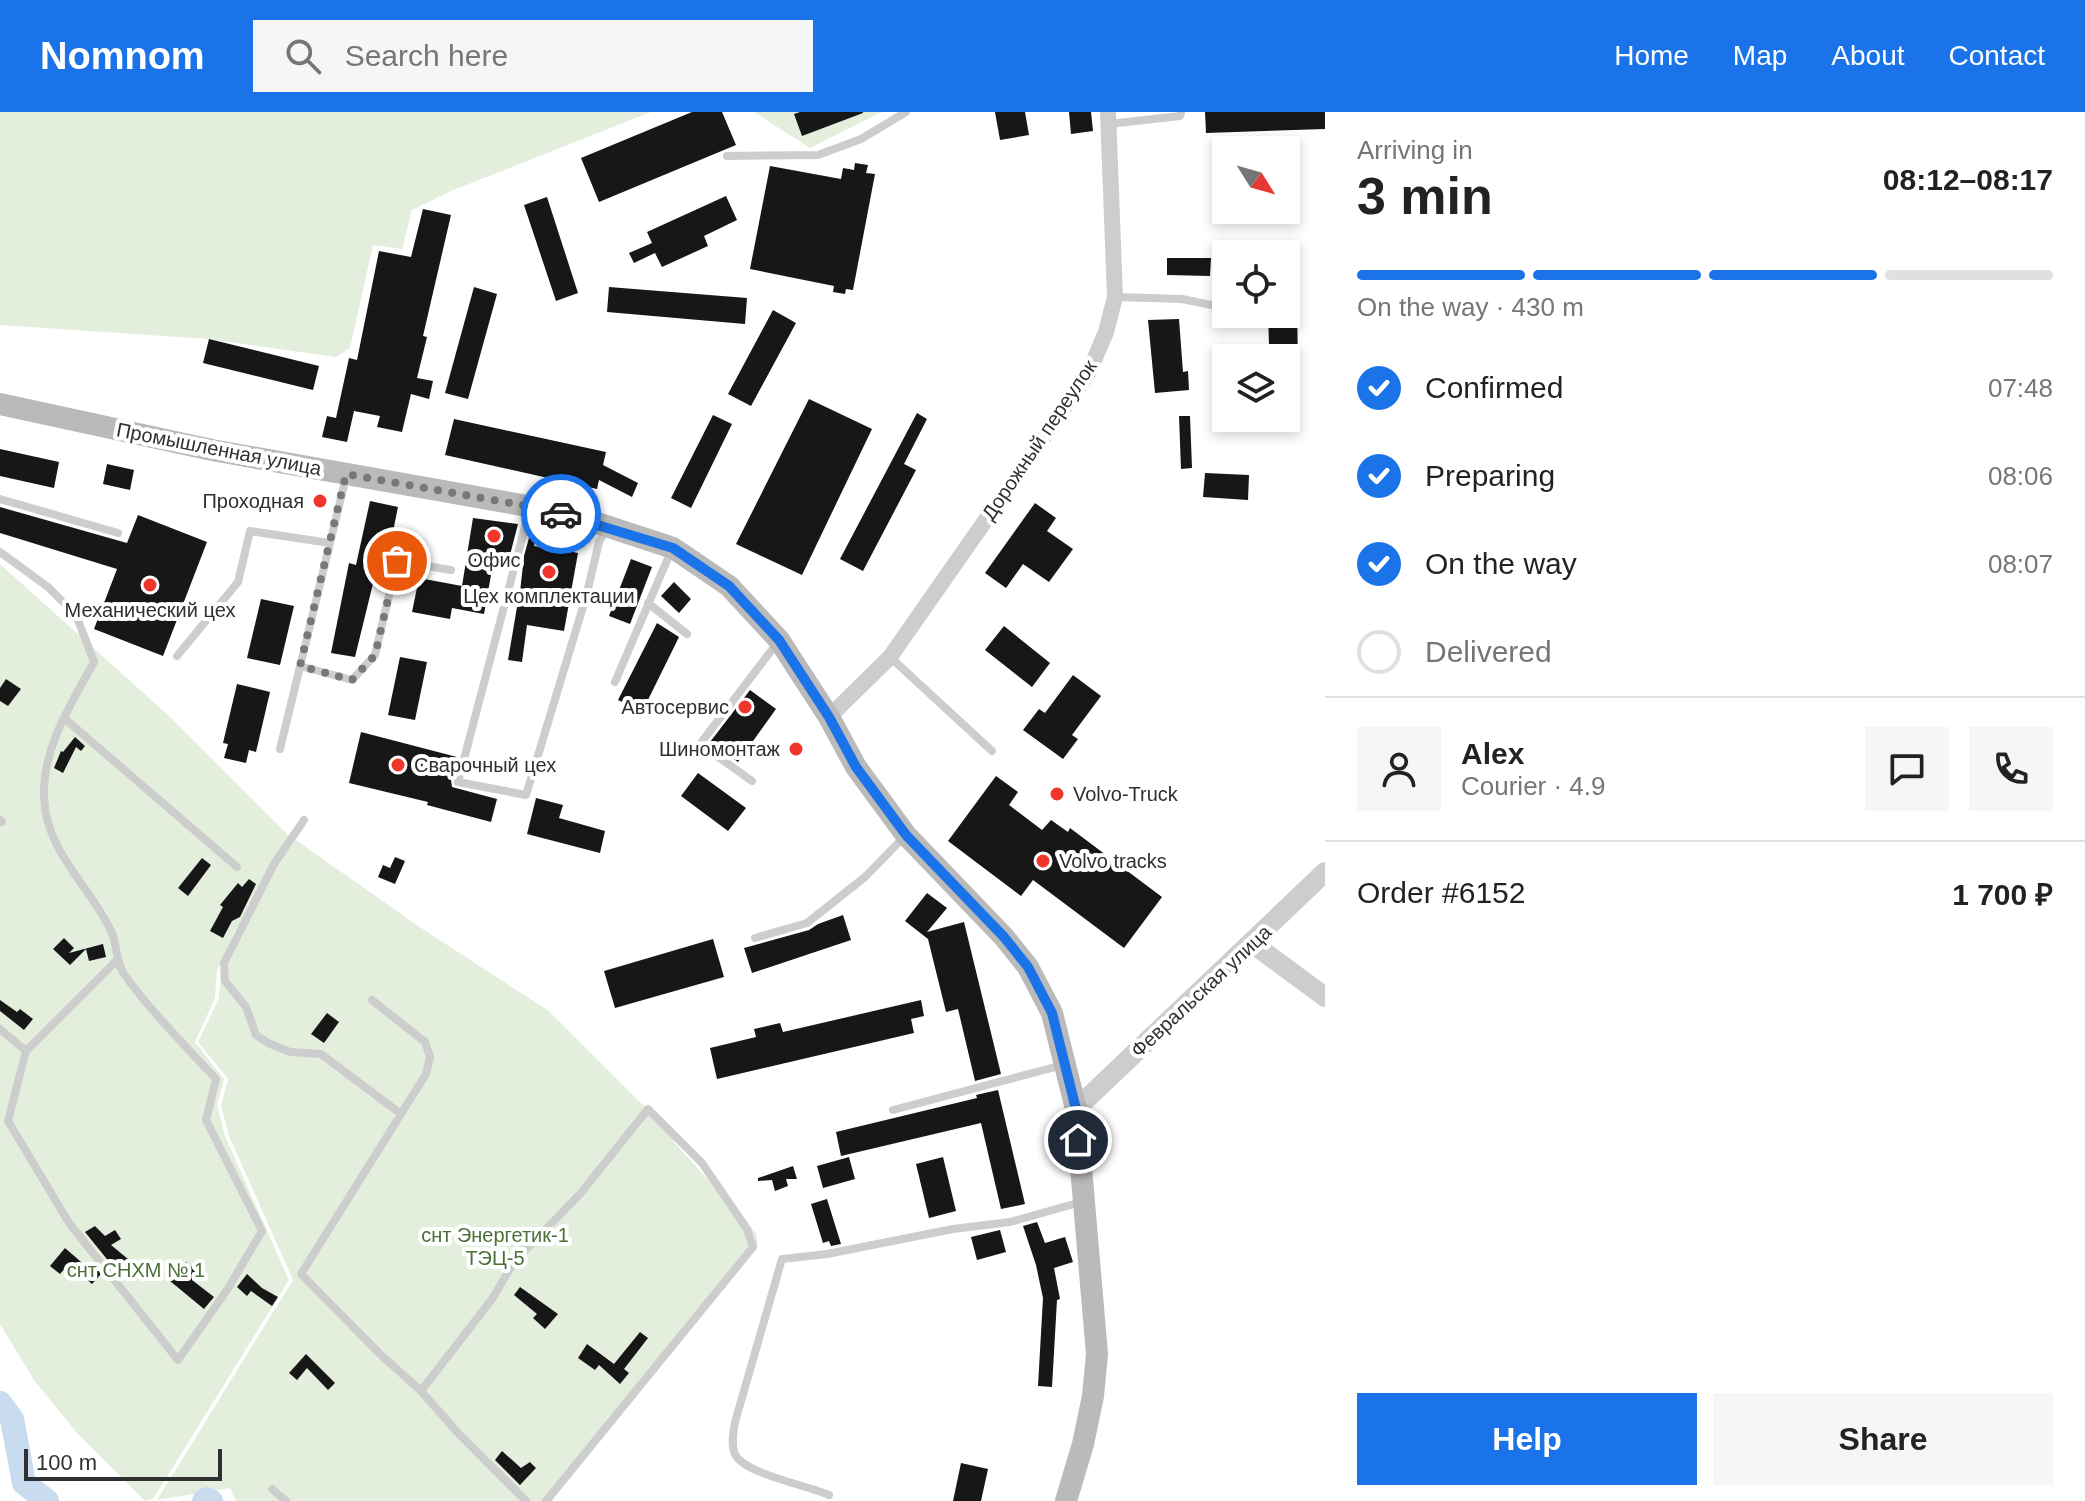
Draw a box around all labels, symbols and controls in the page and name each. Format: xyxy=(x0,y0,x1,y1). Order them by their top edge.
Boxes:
search box xyxy=(253,20,813,92)
icon: search xyxy=(281,34,325,78)
text: Nomnom xyxy=(40,35,205,77)
text: Search here xyxy=(345,39,508,72)
text: Home xyxy=(1614,40,1689,71)
text: Map xyxy=(1733,40,1787,71)
text: About xyxy=(1831,40,1905,71)
text: Contact xyxy=(1949,40,2045,71)
text: Arriving in xyxy=(1357,135,1473,165)
north arrow xyxy=(1212,136,1300,224)
map controls xyxy=(1212,136,1300,432)
text: 08:12–08:17 xyxy=(1883,163,2053,196)
text: 3 min xyxy=(1357,167,1493,225)
button: locate xyxy=(1212,240,1300,328)
text: On the way · 430 m xyxy=(1357,292,1584,322)
button: layers xyxy=(1212,344,1300,432)
street label: Дорожный переулок xyxy=(977,356,1101,524)
icon: check xyxy=(1357,366,1401,410)
text: Confirmed xyxy=(1425,371,1563,404)
text: 07:48 xyxy=(1988,373,2053,403)
street label: Промышленная улица xyxy=(115,418,324,480)
icon: check xyxy=(1357,454,1401,498)
text: Preparing xyxy=(1425,459,1555,492)
text: 08:06 xyxy=(1988,461,2053,491)
courier xyxy=(521,474,601,554)
place label: Проходная xyxy=(202,490,304,512)
marker: Проходная xyxy=(311,492,329,510)
icon: car xyxy=(539,492,583,536)
pin xyxy=(363,527,431,595)
marker: Офис xyxy=(485,527,503,545)
icon: bag xyxy=(375,539,419,583)
icon: check xyxy=(1357,542,1401,586)
text: On the way xyxy=(1425,547,1577,580)
place label: Офис xyxy=(467,549,521,571)
text: 08:07 xyxy=(1988,549,2053,579)
marker: Цех комплектации xyxy=(540,563,558,581)
marker: Механический цех xyxy=(141,576,159,594)
place label: Цех комплектации xyxy=(463,585,635,607)
place label: Механический цех xyxy=(65,599,235,621)
text: Delivered xyxy=(1425,635,1552,668)
place label: Автосервис xyxy=(621,696,729,718)
marker: Автосервис xyxy=(736,698,754,716)
button: person xyxy=(1357,727,1441,811)
button: chat xyxy=(1865,727,1949,811)
button: phone xyxy=(1969,727,2053,811)
text: Alex xyxy=(1461,737,1524,770)
place label: Шиномонтаж xyxy=(659,738,781,760)
marker: Шиномонтаж xyxy=(787,740,805,758)
place label: Сварочный цех xyxy=(414,754,556,776)
marker: Сварочный цех xyxy=(389,756,407,774)
text: Courier · 4.9 xyxy=(1461,771,1606,801)
place label: Volvo-Truck xyxy=(1073,783,1179,805)
marker: Volvo-Truck xyxy=(1048,785,1066,803)
place label: Volvo tracks xyxy=(1059,850,1167,872)
marker: Volvo tracks xyxy=(1034,852,1052,870)
text: Order #6152 xyxy=(1357,876,1525,909)
text: 1 700 ₽ xyxy=(1952,878,2053,911)
street label: Февральская улица xyxy=(1127,920,1276,1061)
pin xyxy=(1044,1106,1112,1174)
icon: home xyxy=(1056,1118,1100,1162)
park label: снт Энергетик-1 ТЭЦ-5 xyxy=(421,1224,569,1269)
park label: снт СНХМ № 1 xyxy=(67,1259,205,1281)
button: Help xyxy=(1357,1393,1697,1485)
button: Share xyxy=(1713,1393,2053,1485)
scale bar xyxy=(24,1445,222,1481)
text: 100 m xyxy=(36,1450,97,1475)

